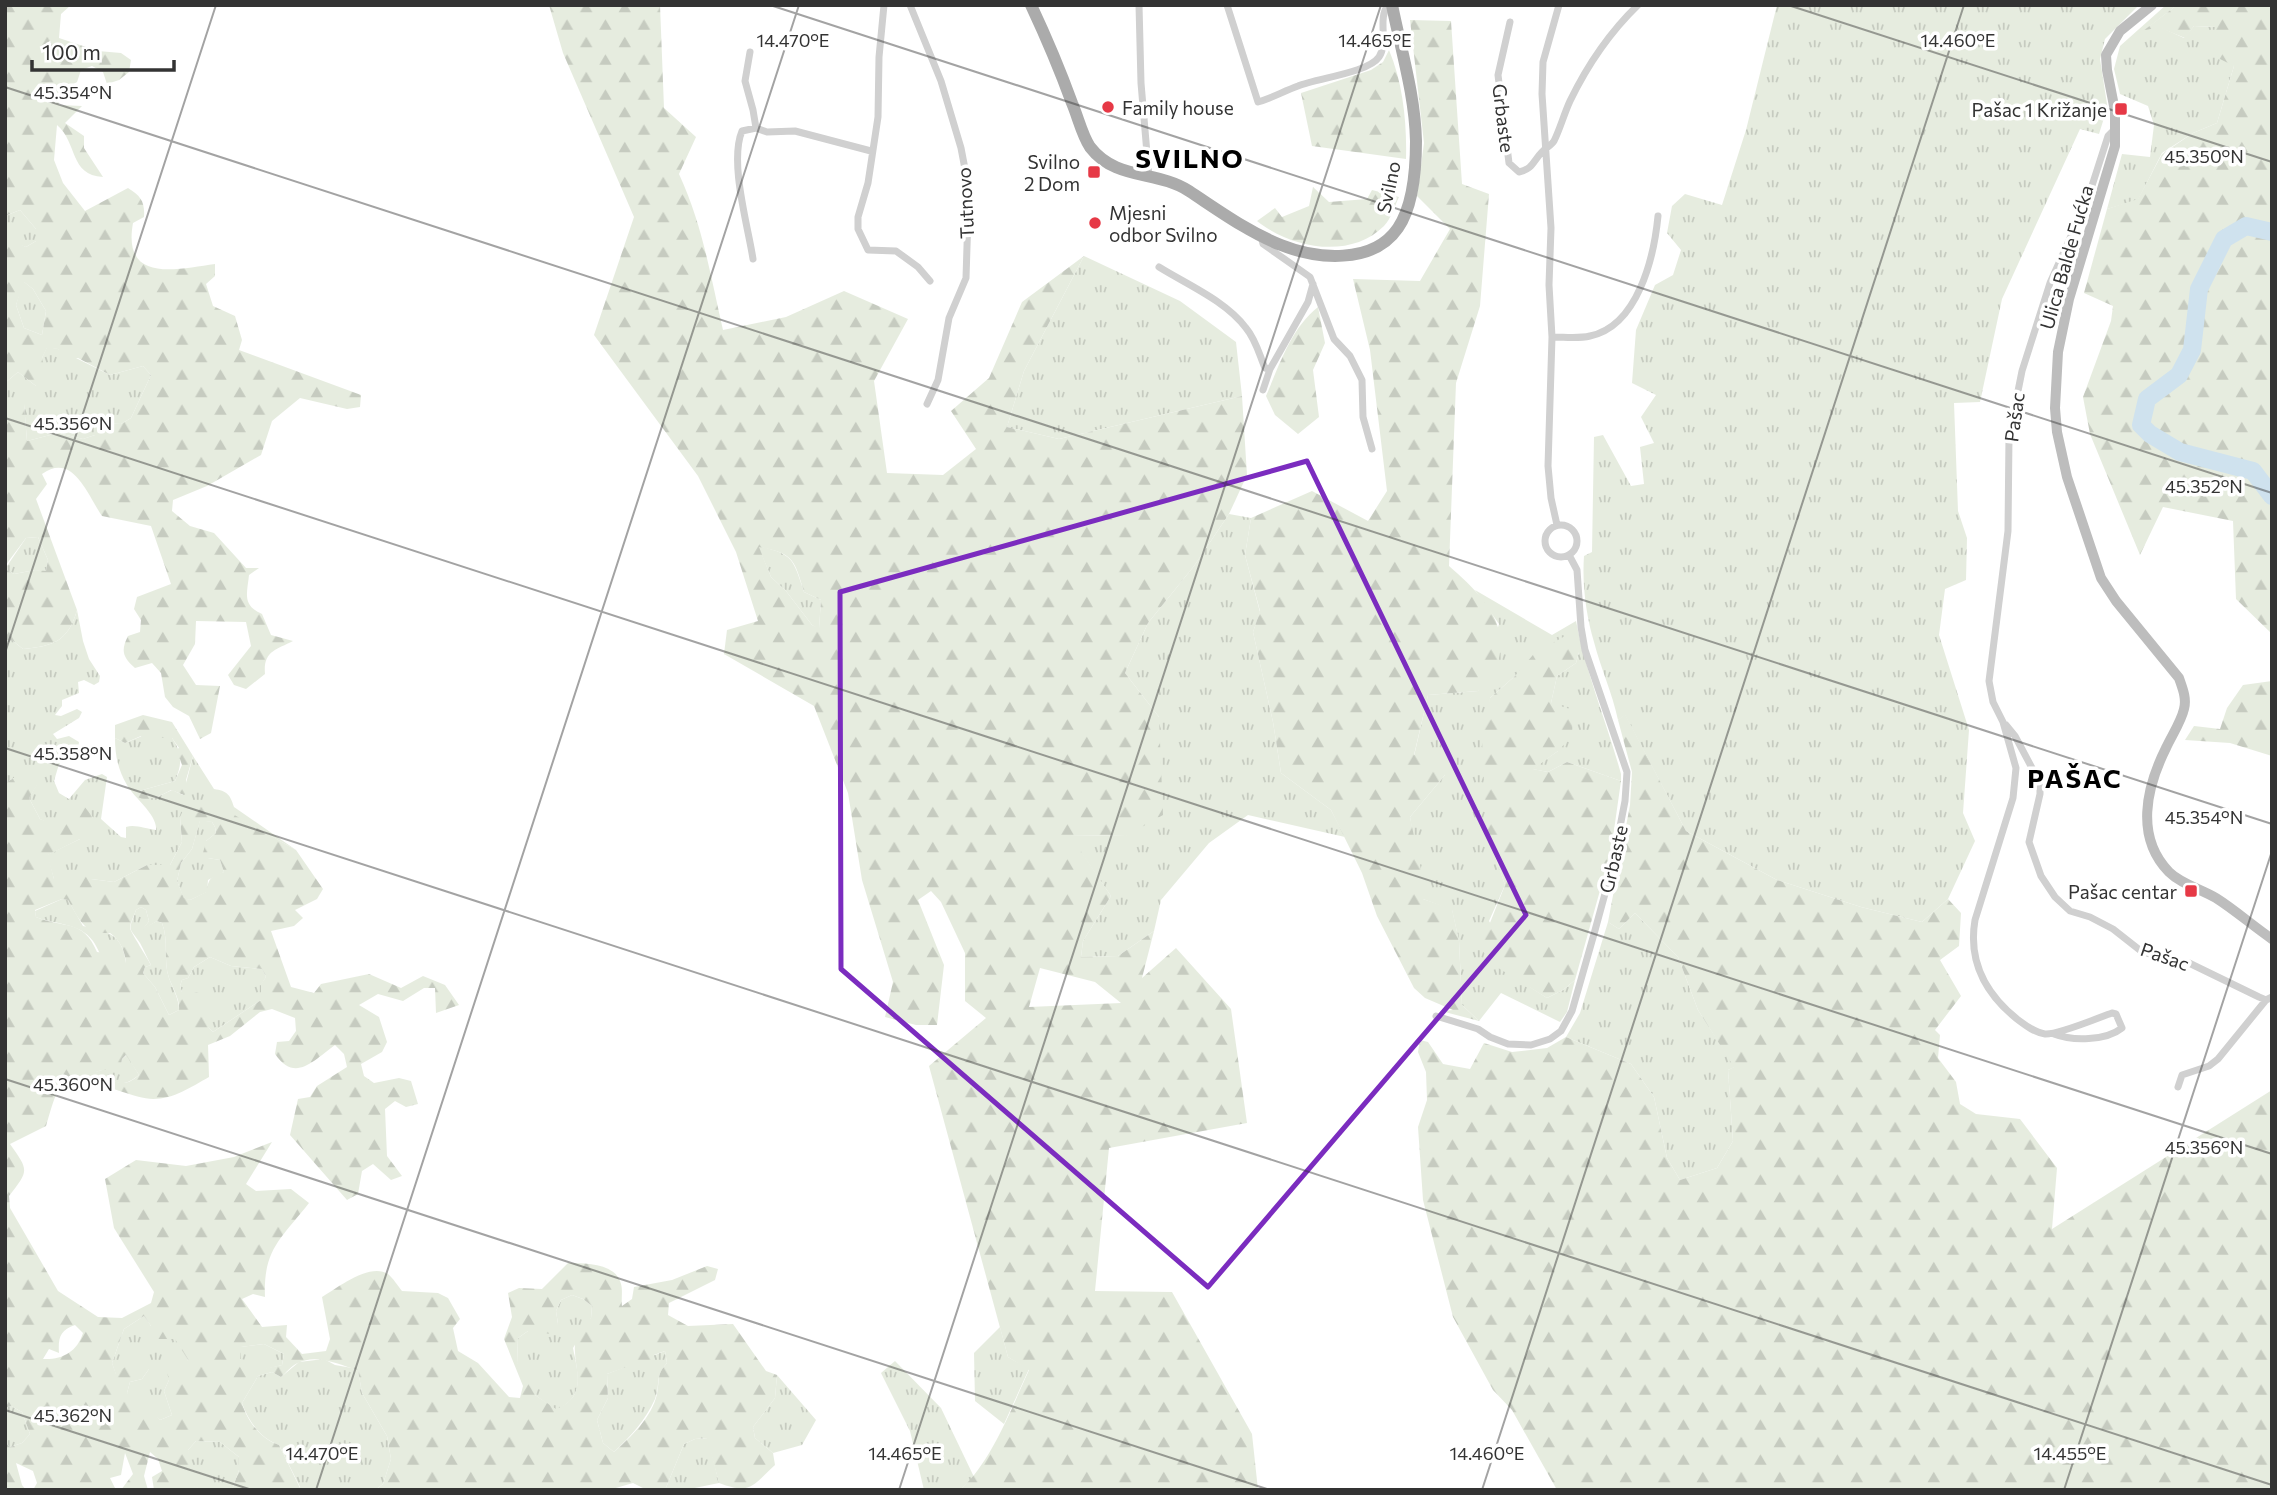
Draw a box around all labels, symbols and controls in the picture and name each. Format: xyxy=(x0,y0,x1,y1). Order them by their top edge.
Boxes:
scale bar xyxy=(32,28,173,72)
text: 14.470°E xyxy=(756,29,830,51)
text: 14.465°E xyxy=(1338,29,1412,51)
text: 14.460°E xyxy=(1921,29,1995,51)
text: 100 m xyxy=(42,39,101,64)
text: 45.354°N xyxy=(34,81,112,103)
street label: Grbaste xyxy=(1488,82,1520,154)
place label: Family house xyxy=(1122,96,1234,119)
place label: Pašac 1 Križanje xyxy=(1971,98,2107,121)
marker: Family house xyxy=(1100,99,1116,115)
marker: Pašac 1 Križanje xyxy=(2113,101,2129,117)
district label: SVILNO xyxy=(1135,142,1245,173)
text: 45.350°N xyxy=(2164,145,2244,167)
place label: Svilno 2 Dom xyxy=(1024,150,1080,195)
street label: Svilno xyxy=(1371,159,1405,215)
marker: Svilno 2 Dom xyxy=(1086,164,1102,180)
street label: Tutnovo xyxy=(952,167,978,239)
street label: Ulica Balde Fućka xyxy=(2034,182,2098,332)
place label: Mjesni odbor Svilno xyxy=(1109,201,1218,246)
marker: Mjesni odbor Svilno xyxy=(1087,215,1103,231)
street label: Pašac xyxy=(1999,391,2029,443)
text: 45.356°N xyxy=(34,412,112,434)
text: 45.352°N xyxy=(2165,475,2243,497)
text: 45.358°N xyxy=(34,742,112,764)
district label: PAŠAC xyxy=(2027,762,2123,793)
text: 45.354°N xyxy=(2165,806,2243,828)
street label: Grbaste xyxy=(1594,823,1632,895)
place label: Pašac centar xyxy=(2068,880,2177,903)
marker: Pašac centar xyxy=(2183,883,2199,899)
street label: Pašac xyxy=(2138,937,2192,975)
text: 45.360°N xyxy=(33,1073,113,1095)
text: 45.356°N xyxy=(2165,1136,2243,1158)
text: 45.362°N xyxy=(34,1404,112,1426)
text: 14.470°E xyxy=(285,1442,359,1464)
text: 14.465°E xyxy=(868,1442,942,1464)
text: 14.460°E xyxy=(1450,1442,1524,1464)
text: 14.455°E xyxy=(2034,1442,2107,1464)

